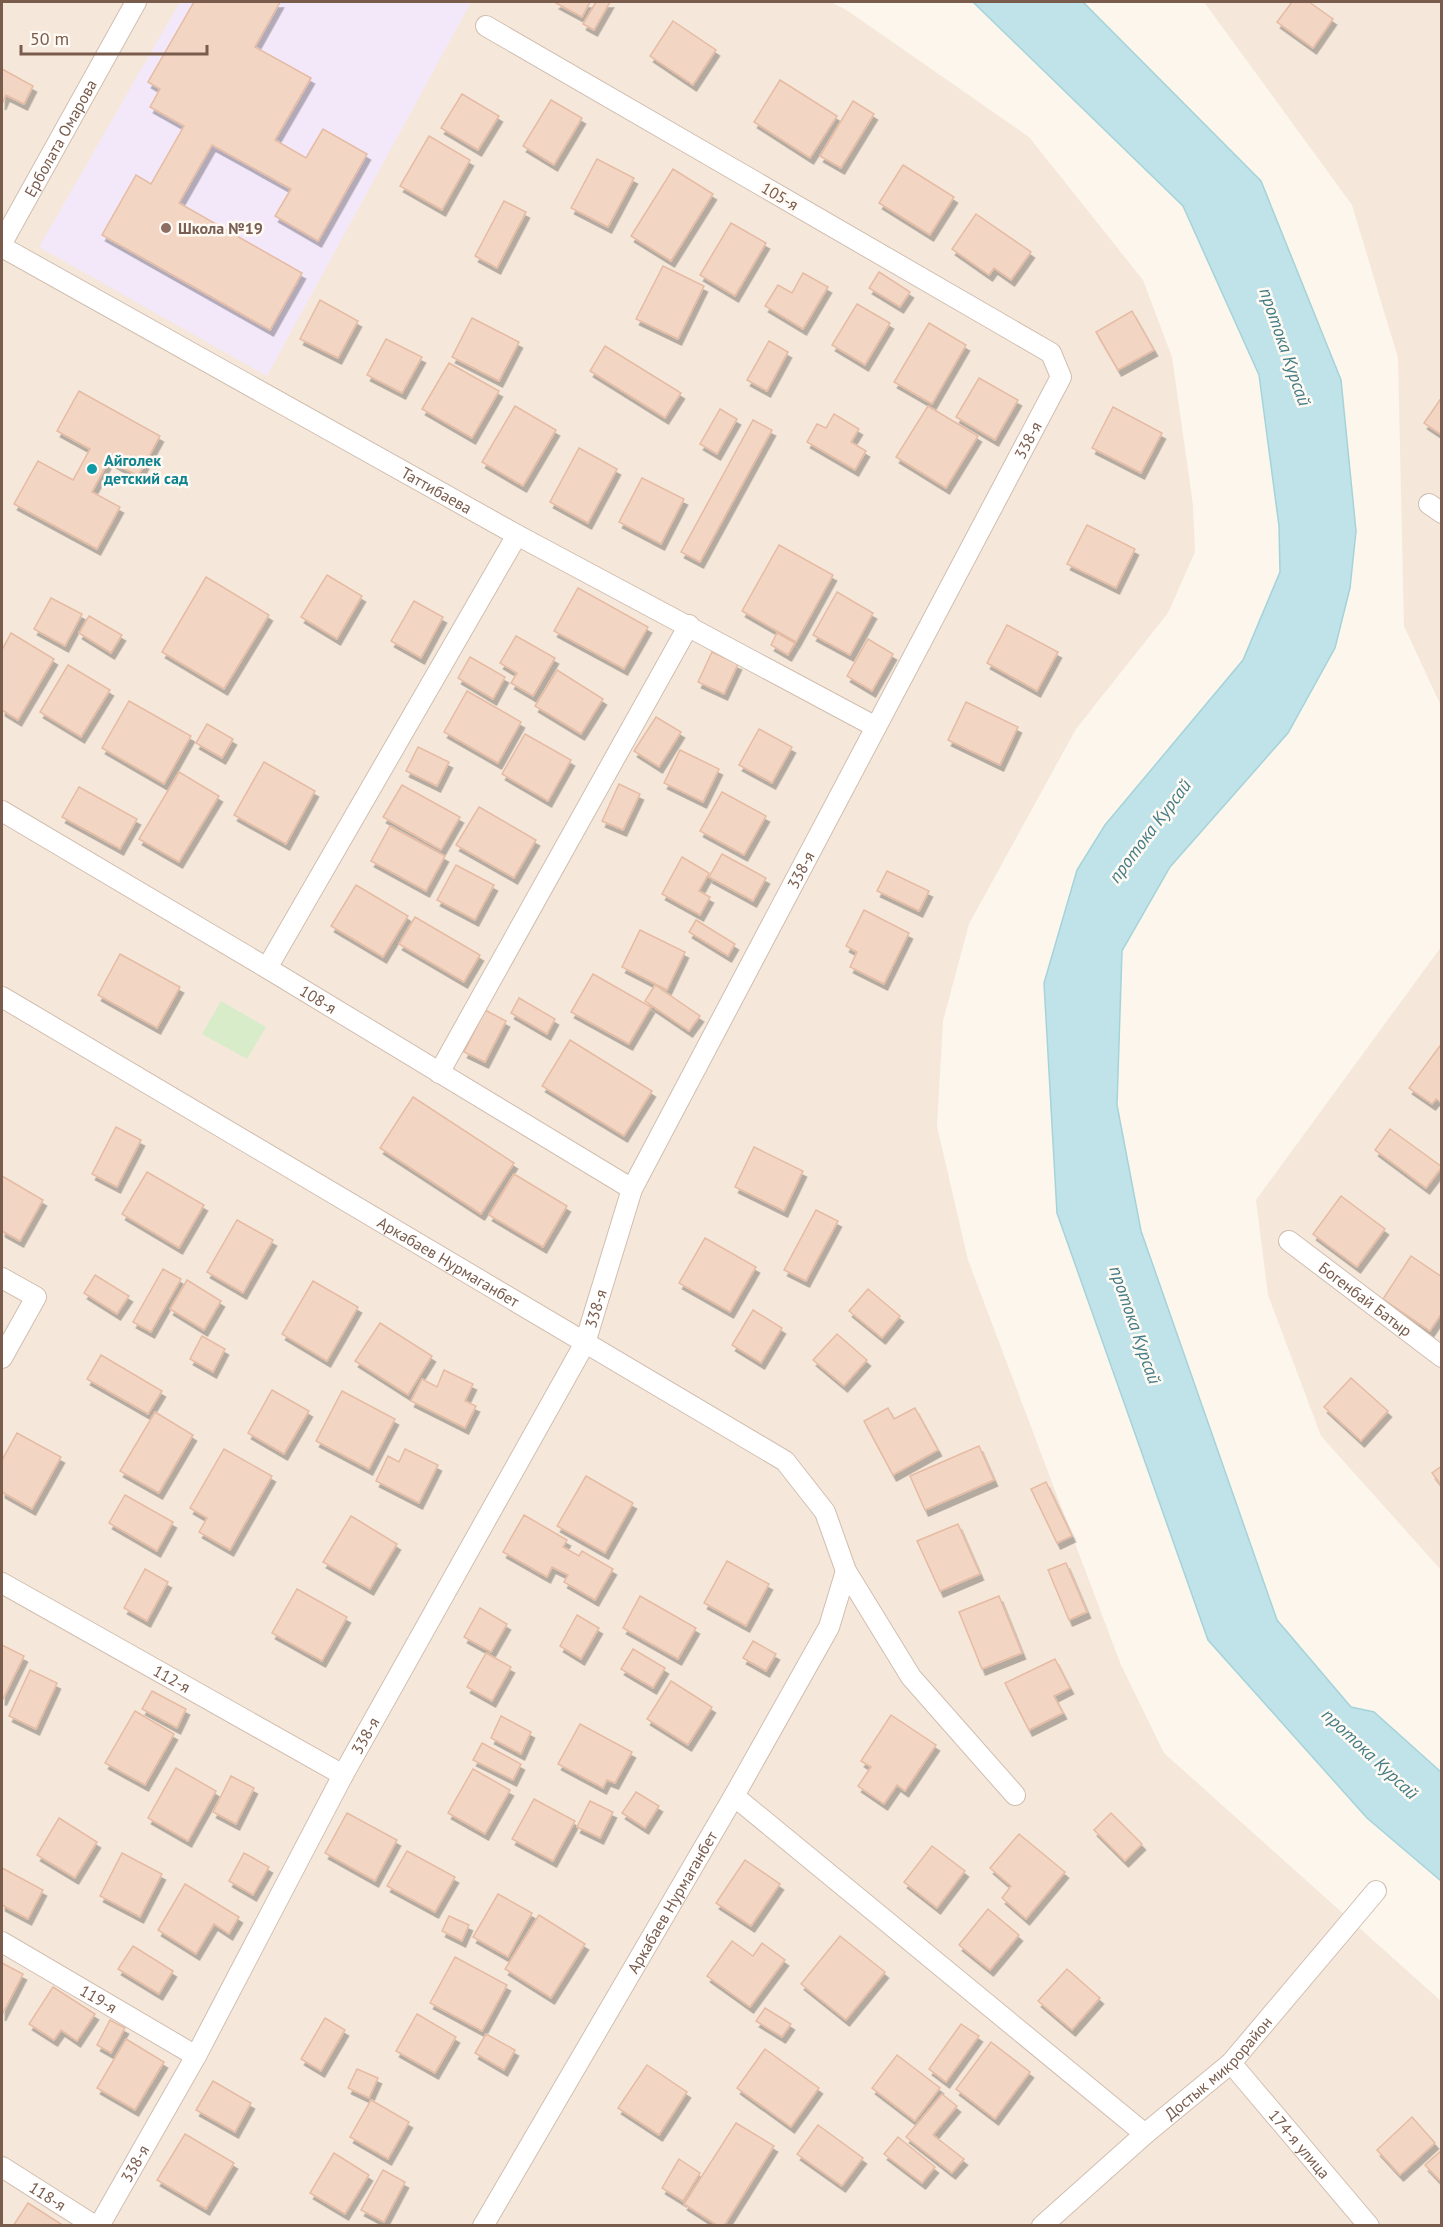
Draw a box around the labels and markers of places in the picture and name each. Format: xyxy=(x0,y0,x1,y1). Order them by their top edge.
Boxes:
place label: Школа №19 xyxy=(178,218,263,238)
marker: Школа №19 xyxy=(159,221,173,235)
place label: Айголек детский сад xyxy=(103,450,188,488)
marker: Айголек детский сад xyxy=(85,462,99,476)

